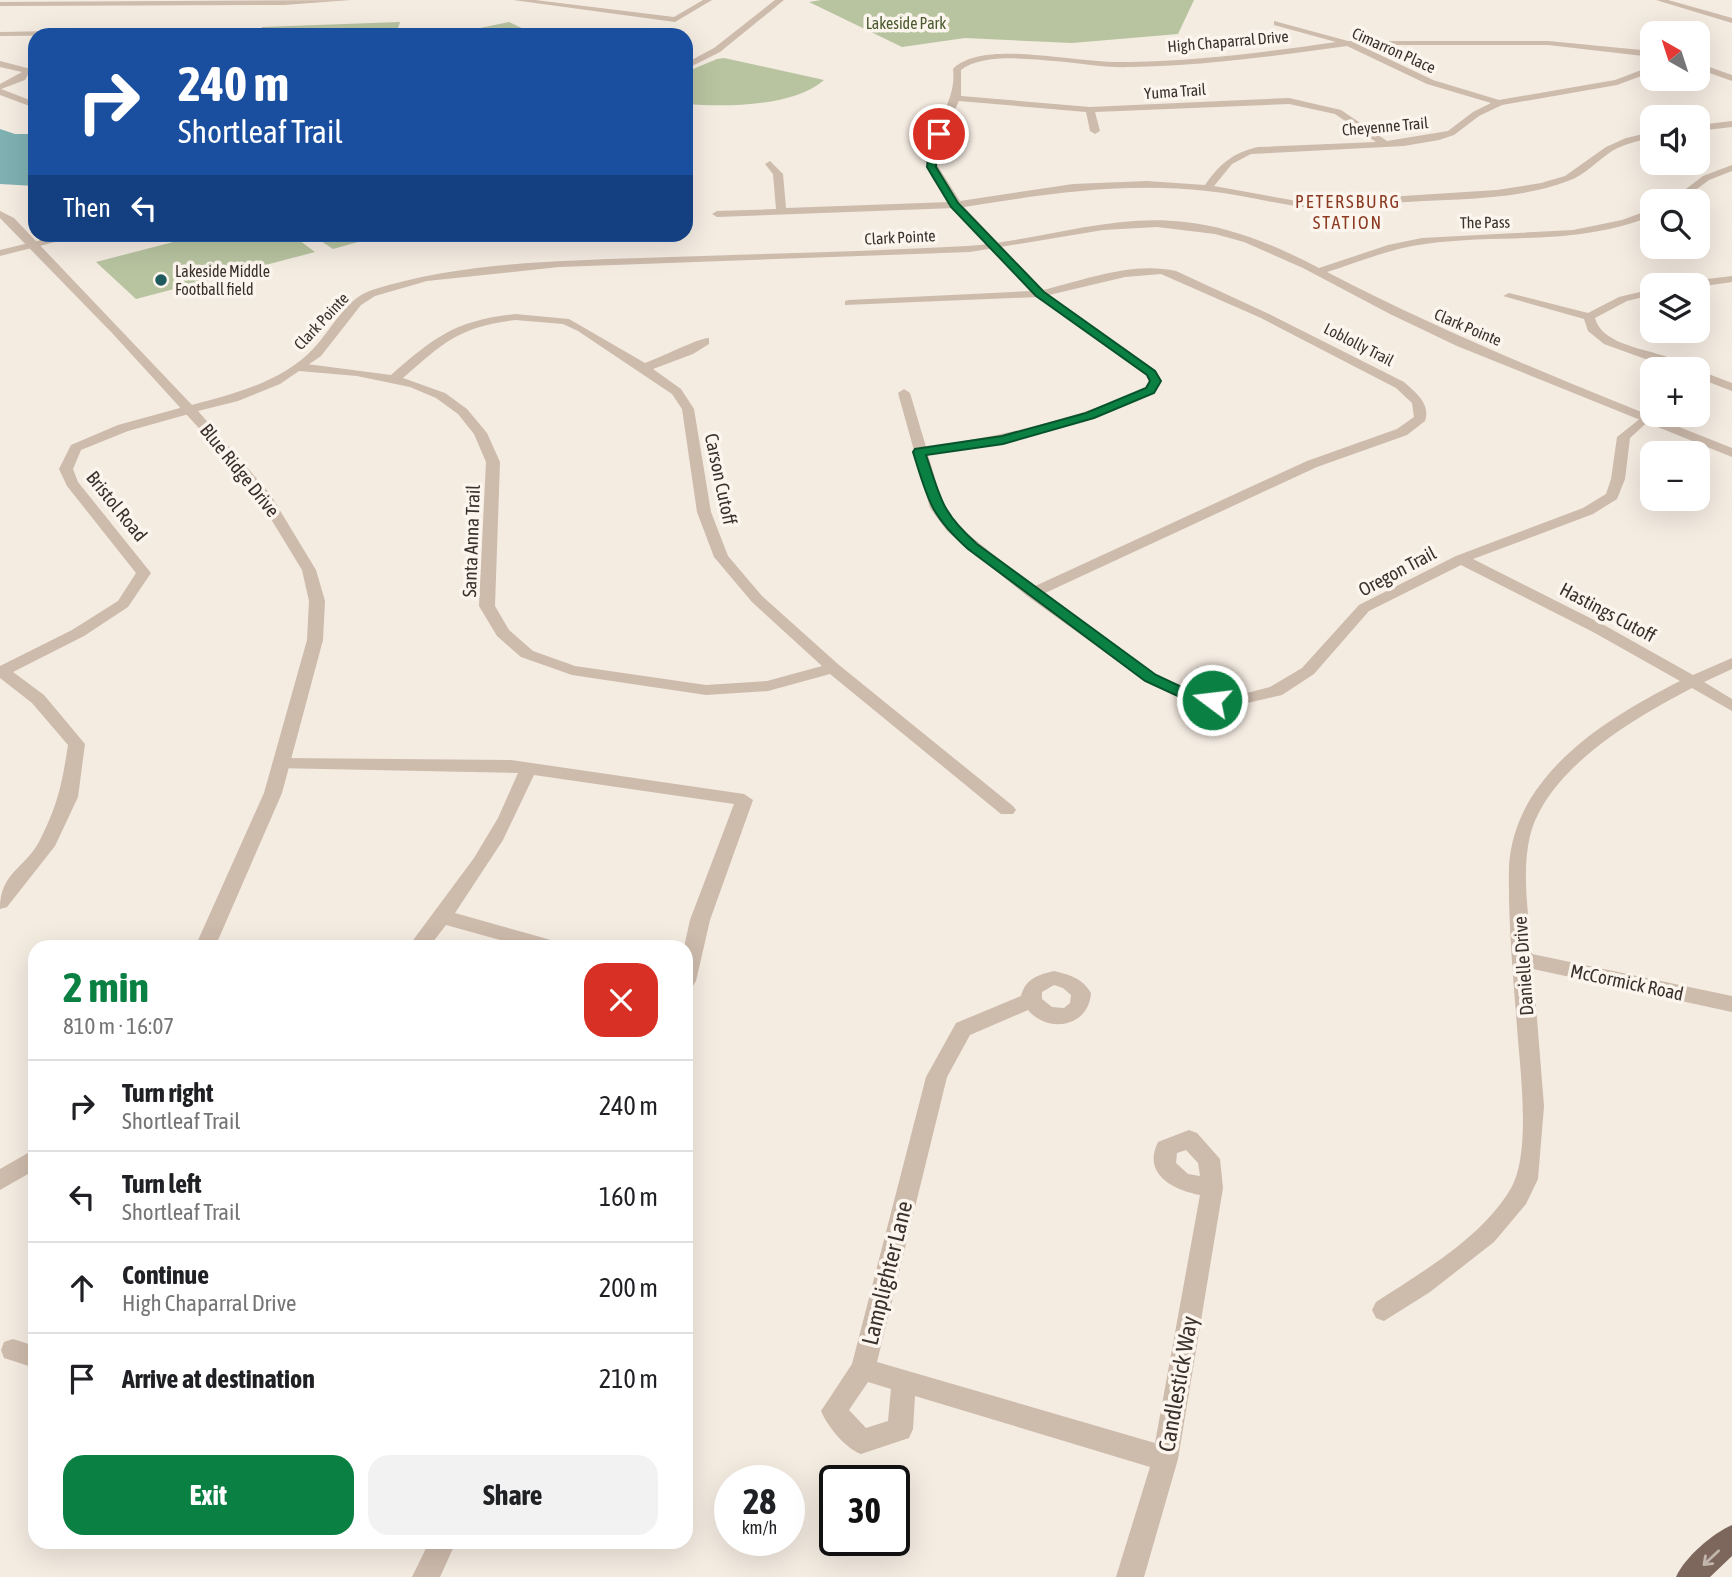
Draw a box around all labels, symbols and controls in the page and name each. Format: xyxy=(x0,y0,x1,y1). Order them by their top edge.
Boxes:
park label: Lakeside Park xyxy=(866,14,946,32)
north arrow xyxy=(1640,21,1710,91)
map controls xyxy=(1640,21,1710,511)
street label: Cimarron Place xyxy=(1349,24,1439,76)
street label: High Chaparral Drive xyxy=(1167,27,1289,56)
text: 240 m xyxy=(178,55,289,111)
icon: right xyxy=(63,56,154,147)
street label: Yuma Trail xyxy=(1144,80,1207,102)
pin xyxy=(909,104,969,164)
button: sound xyxy=(1640,105,1710,175)
text: Shortleaf Trail xyxy=(178,113,343,150)
street label: Cheyenne Trail xyxy=(1341,113,1430,140)
icon: arrive xyxy=(920,115,958,153)
icon: left xyxy=(125,189,163,227)
button: search xyxy=(1640,189,1710,259)
district label: PETERSBURG STATION xyxy=(1295,191,1401,233)
text: Then xyxy=(63,193,111,223)
street label: The Pass xyxy=(1460,213,1511,231)
street label: Clark Pointe xyxy=(864,226,936,248)
place label: Lakeside Middle Football field xyxy=(175,262,270,298)
marker: Lakeside Middle Football field xyxy=(153,272,169,288)
button: layers xyxy=(1640,273,1710,343)
street label: Clark Pointe xyxy=(290,289,352,353)
street label: Clark Pointe xyxy=(1432,305,1504,349)
street label: Loblolly Trail xyxy=(1321,319,1398,370)
button: + xyxy=(1640,357,1710,427)
street label: Blue Ridge Drive xyxy=(196,419,284,521)
street label: Carson Cutoff xyxy=(701,431,742,527)
button: − xyxy=(1640,441,1710,511)
street label: Bristol Road xyxy=(82,467,152,545)
street label: Santa Anna Trail xyxy=(458,484,484,598)
street label: Oregon Trail xyxy=(1355,541,1439,601)
street label: Hastings Cutoff xyxy=(1556,578,1660,647)
position arrow xyxy=(1175,663,1249,737)
street label: Danielle Drive xyxy=(1509,916,1537,1016)
street label: McCormick Road xyxy=(1568,959,1686,1005)
text: 2 min xyxy=(63,963,149,1011)
button: close xyxy=(584,963,658,1037)
text: 810 m · 16:07 xyxy=(63,1013,174,1039)
text: Turn right xyxy=(122,1078,213,1108)
icon: right xyxy=(63,1087,101,1125)
text: 240 m xyxy=(599,1091,658,1121)
text: Shortleaf Trail xyxy=(122,1108,240,1134)
text: Turn left xyxy=(122,1169,202,1199)
icon: left xyxy=(63,1178,101,1216)
text: 160 m xyxy=(599,1182,658,1212)
street label: Lamplighter Lane xyxy=(857,1198,917,1348)
text: Shortleaf Trail xyxy=(122,1199,240,1225)
text: Continue xyxy=(122,1260,209,1290)
icon: ahead xyxy=(63,1269,101,1307)
text: 200 m xyxy=(599,1273,658,1303)
text: High Chaparral Drive xyxy=(122,1290,296,1316)
street label: Candlestick Way xyxy=(1153,1314,1203,1454)
icon: arrive xyxy=(63,1360,101,1398)
text: Arrive at destination xyxy=(122,1364,315,1394)
text: 210 m xyxy=(599,1364,658,1394)
button: Exit xyxy=(63,1455,354,1535)
button: Share xyxy=(368,1455,658,1535)
speed limit sign: 30 xyxy=(819,1465,910,1556)
text: 28 xyxy=(743,1481,776,1521)
text: km/h xyxy=(742,1517,777,1538)
one-way arrow xyxy=(1703,1549,1720,1566)

